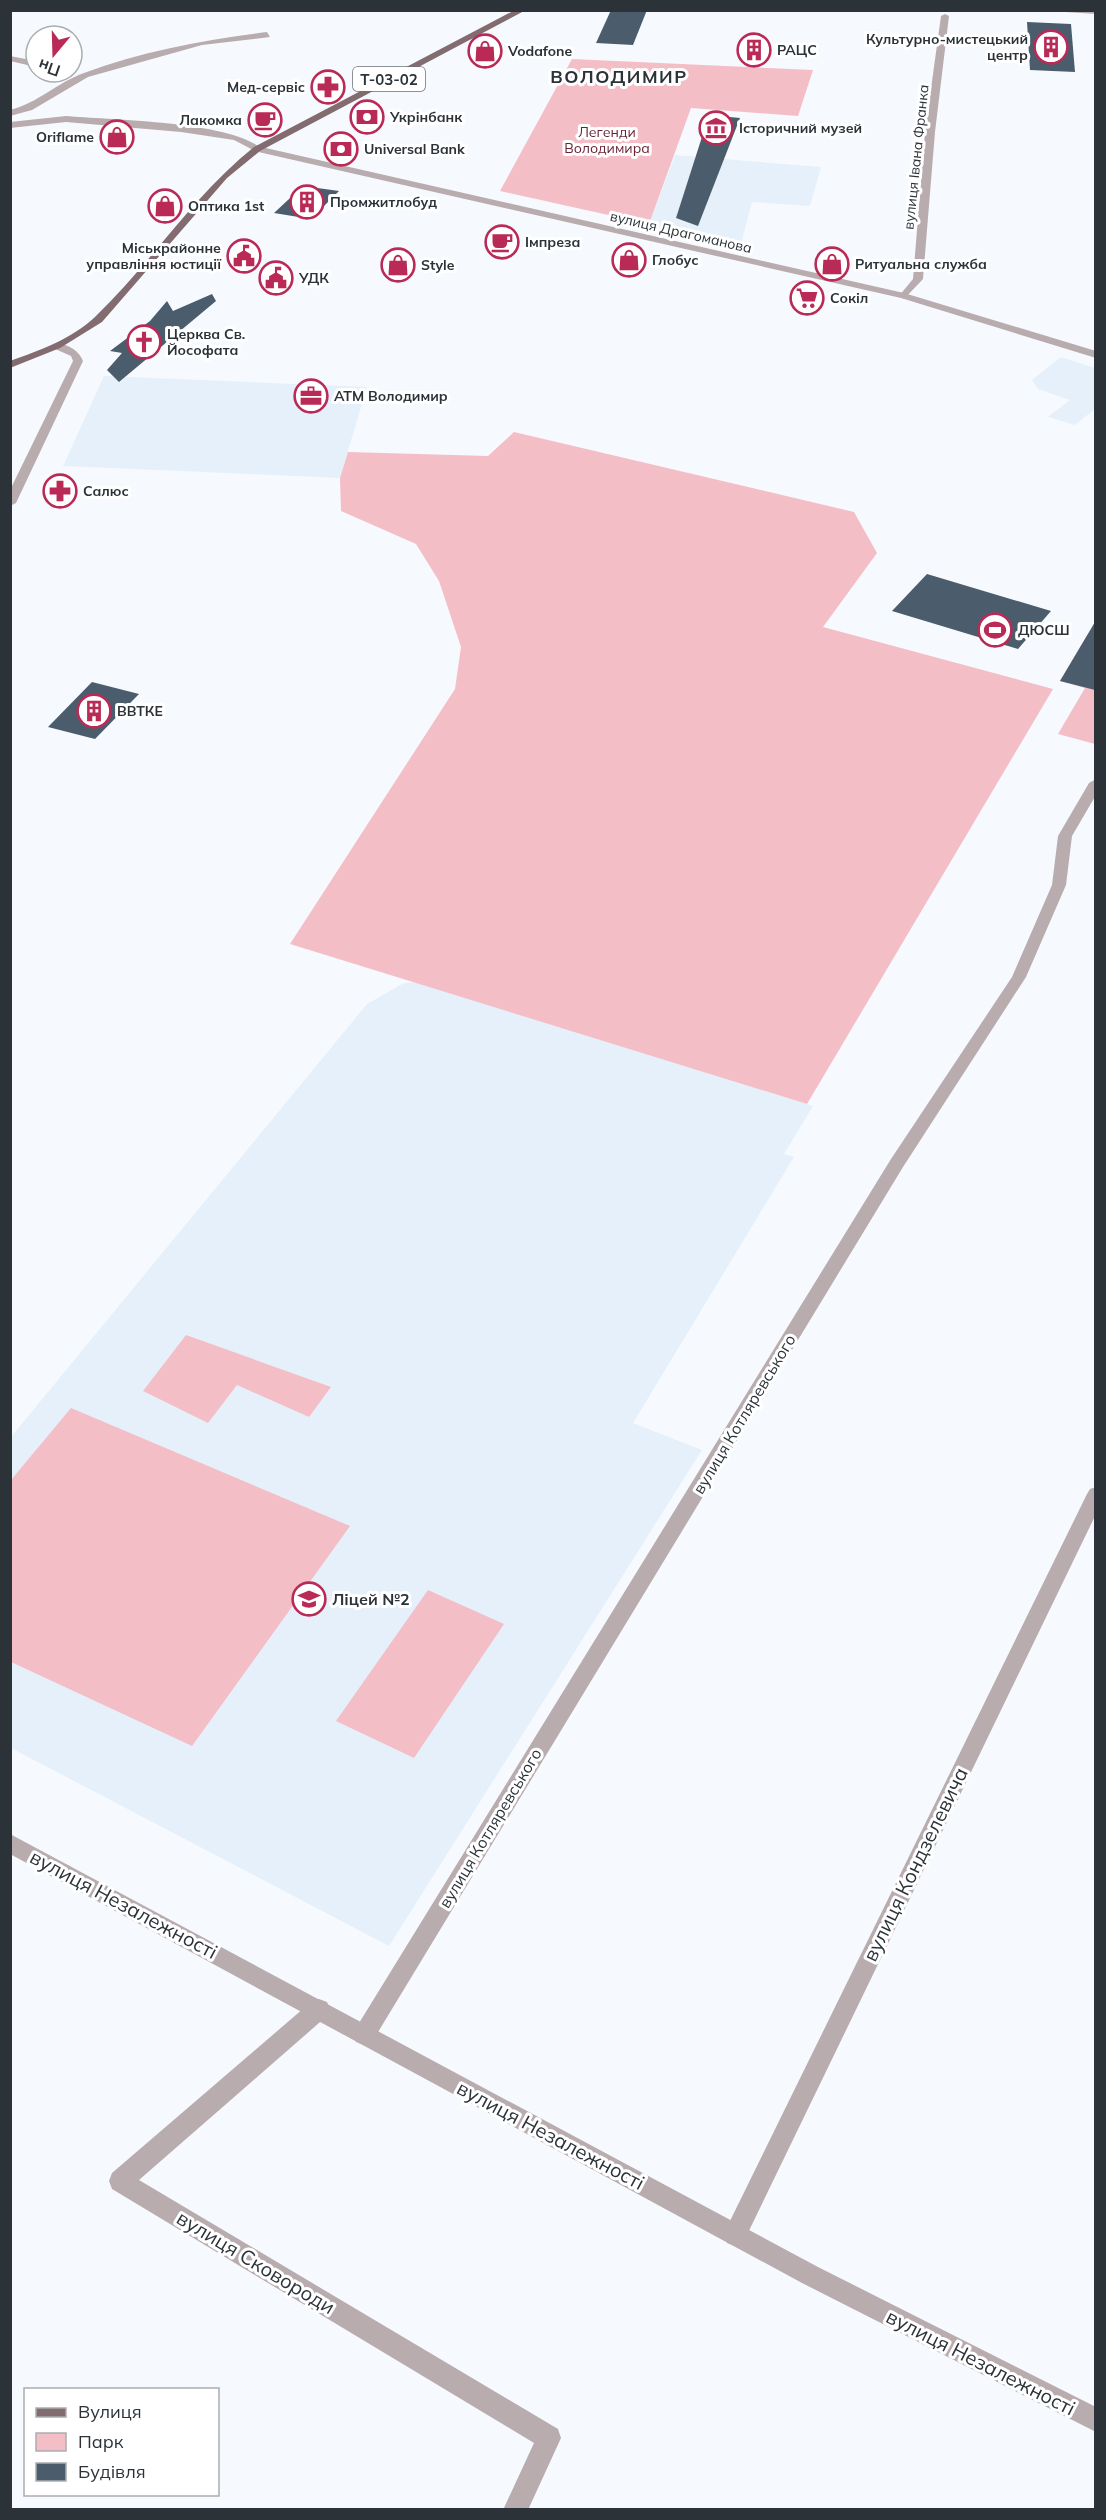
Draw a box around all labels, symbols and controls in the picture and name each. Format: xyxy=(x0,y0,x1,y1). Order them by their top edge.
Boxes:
north arrow xyxy=(24,24,84,84)
building icon: Культурно-мистецький центр xyxy=(1033,29,1069,65)
place label: Культурно-мистецький центр xyxy=(866,30,1028,64)
building icon: РАЦС xyxy=(736,32,772,68)
shop icon: Vodafone xyxy=(467,33,503,69)
place label: РАЦС xyxy=(777,41,817,59)
place label: Vodafone xyxy=(507,42,573,60)
text: Пн xyxy=(35,55,63,81)
district label: ВОЛОДИМИР xyxy=(550,65,688,88)
road number: Т-03-02 xyxy=(353,67,425,91)
pharmacy icon: Мед-сервіс xyxy=(310,69,346,105)
place label: Мед-сервіс xyxy=(227,78,305,96)
street label: вулиця Івана Франка xyxy=(899,84,933,230)
bank icon: Укрінбанк xyxy=(349,99,385,135)
cafe icon: Лакомка xyxy=(247,102,283,138)
place label: Укрінбанк xyxy=(389,108,463,126)
museum icon: Історичний музей xyxy=(698,110,734,146)
place label: Лакомка xyxy=(179,111,242,129)
shop icon: Oriflame xyxy=(99,119,135,155)
place label: Історичний музей xyxy=(739,119,862,137)
park label: Легенди Володимира xyxy=(564,123,650,157)
place label: Oriflame xyxy=(36,128,94,146)
bank icon: Universal Bank xyxy=(323,131,359,167)
place label: Universal Bank xyxy=(364,140,465,158)
building icon: Промжитлобуд xyxy=(289,184,325,220)
shop icon: Оптика 1st xyxy=(147,188,183,224)
place label: Промжитлобуд xyxy=(330,193,437,211)
place label: Оптика 1st xyxy=(188,197,265,215)
street label: вулиця Драгоманова xyxy=(608,207,754,257)
cafe icon: Імпреза xyxy=(484,224,520,260)
place label: Імпреза xyxy=(525,233,580,251)
public building icon: Міськрайонне управління юстиції xyxy=(226,238,262,274)
place label: Міськрайонне управління юстиції xyxy=(86,239,222,273)
shop icon: Глобус xyxy=(611,242,647,278)
shop icon: Ритуальна служба xyxy=(814,246,850,282)
shop icon: Style xyxy=(380,247,416,283)
place label: Глобус xyxy=(652,251,698,269)
place label: Ритуальна служба xyxy=(855,255,987,273)
place label: Style xyxy=(421,256,455,274)
public building icon: УДК xyxy=(258,260,294,296)
place label: УДК xyxy=(298,269,329,287)
supermarket icon: Сокіл xyxy=(789,280,825,316)
place label: Сокіл xyxy=(830,289,868,307)
church icon: Церква Св. Йософата xyxy=(126,324,162,360)
place label: Церква Св. Йософата xyxy=(167,325,245,359)
office icon: АТМ Володимир xyxy=(293,378,329,414)
place label: АТМ Володимир xyxy=(334,387,448,405)
pharmacy icon: Салюс xyxy=(42,473,78,509)
place label: Салюс xyxy=(83,482,129,500)
sports icon: ДЮСШ xyxy=(977,612,1013,648)
place label: ДЮСШ xyxy=(1018,621,1070,639)
building icon: ВВТКЕ xyxy=(76,693,112,729)
place label: ВВТКЕ xyxy=(117,702,163,720)
street label: вулиця Котляревського xyxy=(688,1331,800,1497)
school or university icon: Ліцей №2 xyxy=(291,1581,327,1617)
place label: Ліцей №2 xyxy=(332,1589,410,1609)
street label: вулиця Котляревського xyxy=(434,1745,546,1911)
street label: вулиця Кондзелевича xyxy=(857,1763,973,1965)
street label: вулиця Незалежності xyxy=(26,1844,222,1964)
street label: вулиця Незалежності xyxy=(453,2075,649,2195)
street label: вулиця Сковороди xyxy=(172,2205,340,2319)
street label: вулиця Незалежності xyxy=(882,2303,1080,2421)
legend xyxy=(24,2388,219,2496)
text: Вулиця xyxy=(78,2400,142,2423)
text: Парк xyxy=(78,2430,124,2453)
text: Будівля xyxy=(78,2460,146,2483)

